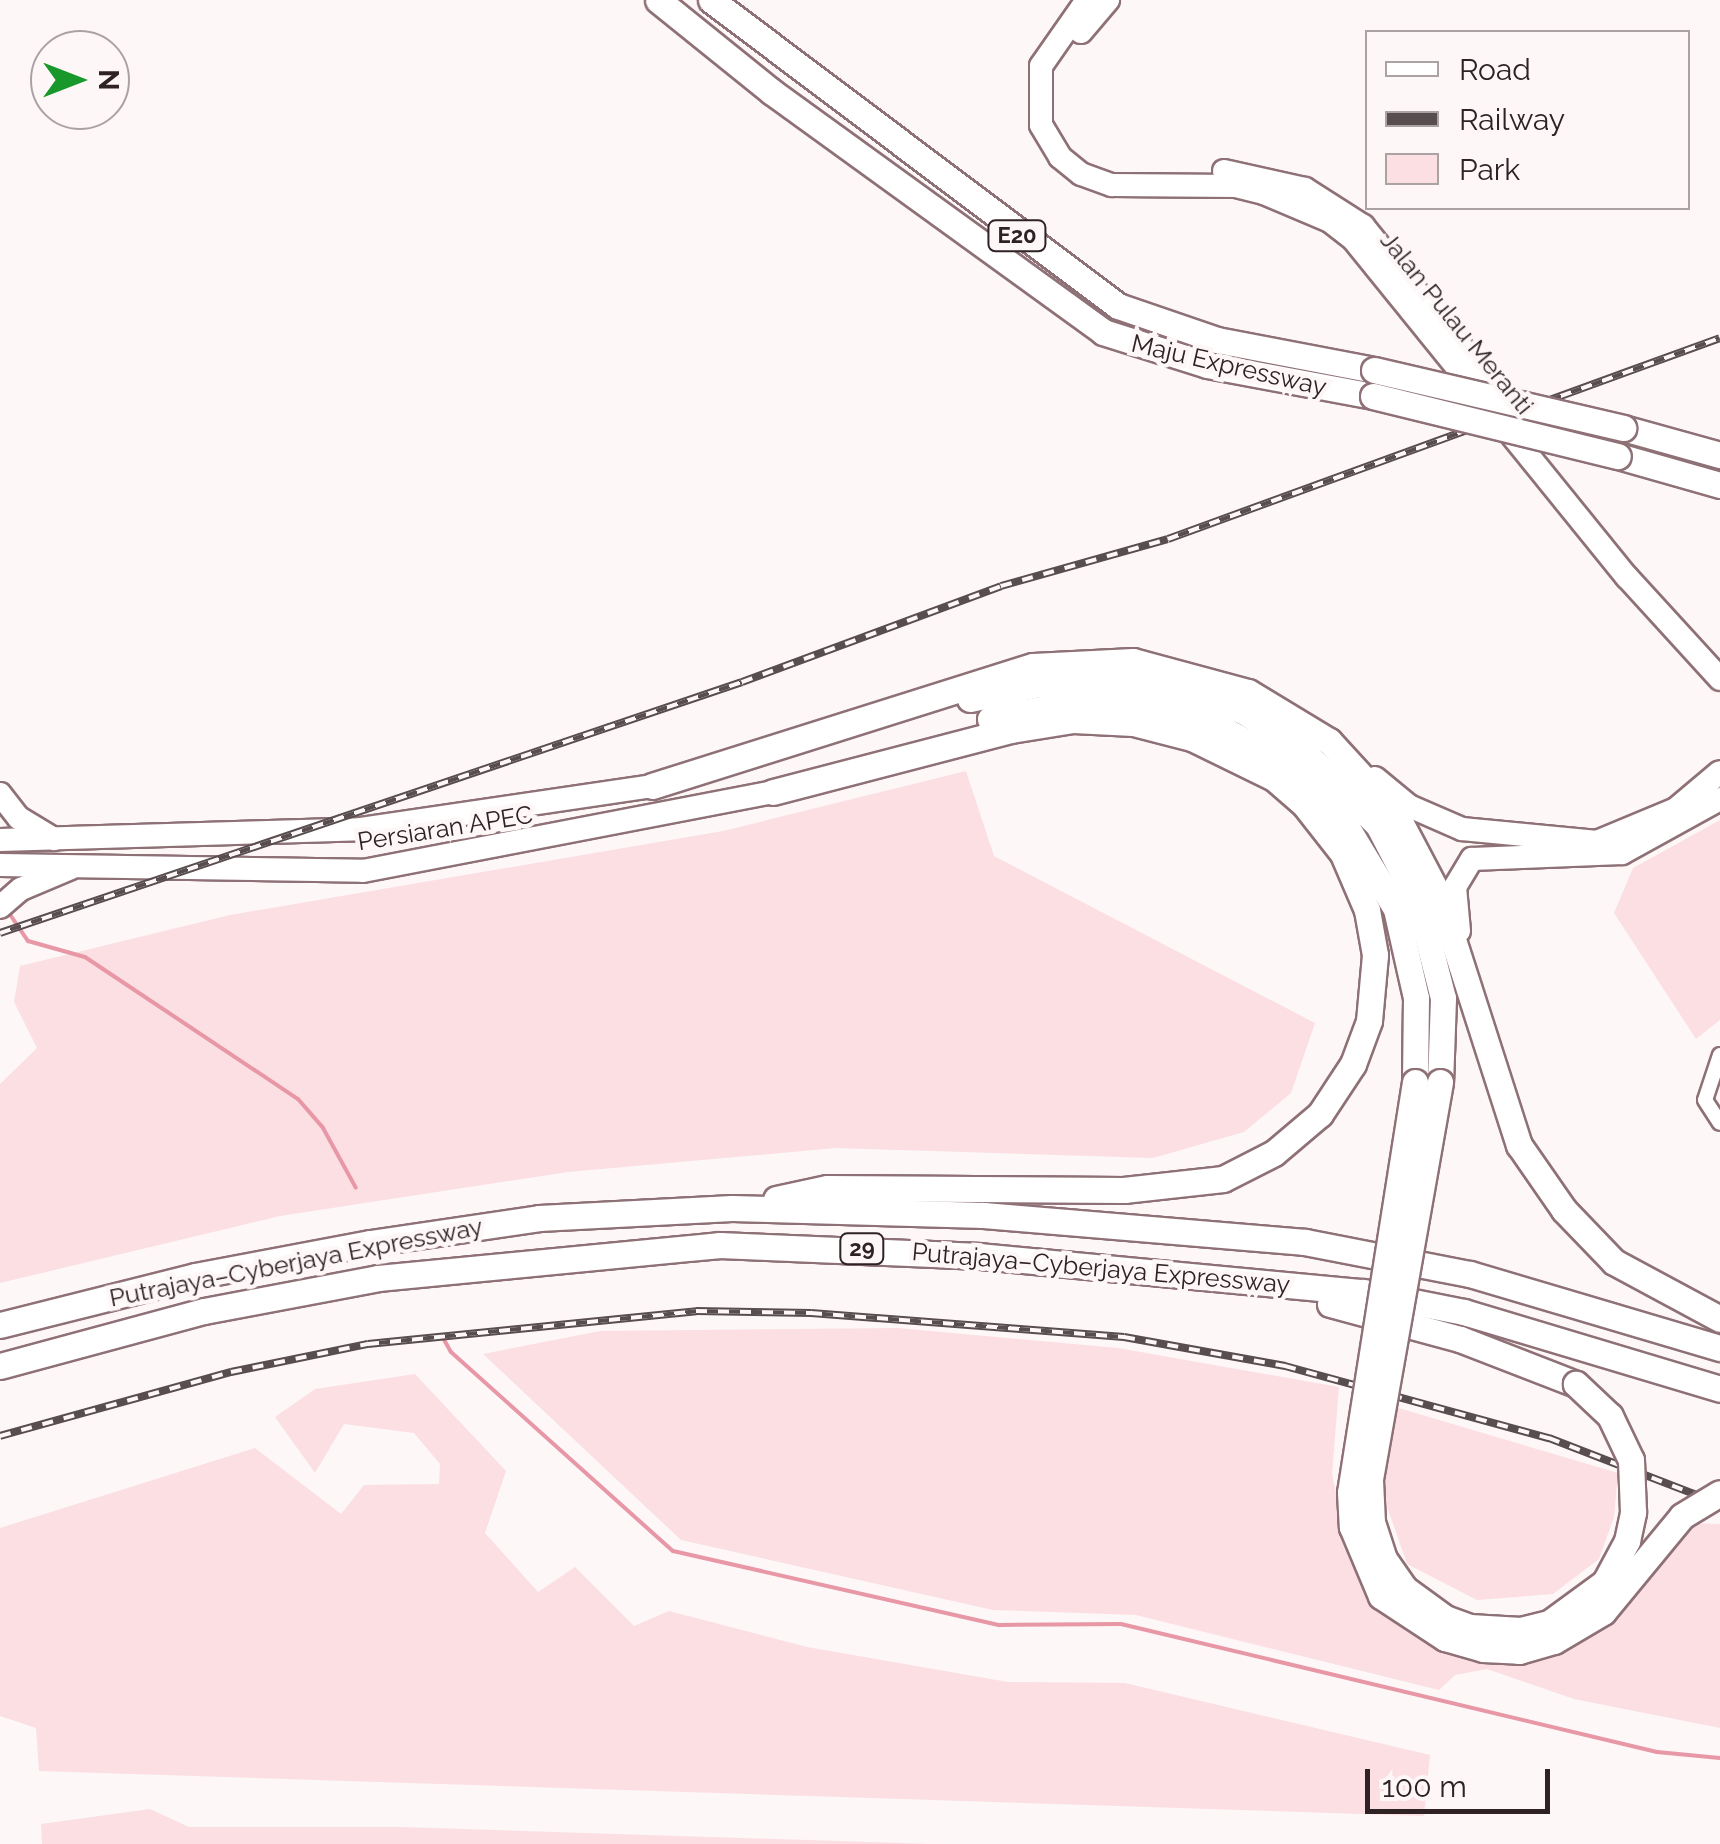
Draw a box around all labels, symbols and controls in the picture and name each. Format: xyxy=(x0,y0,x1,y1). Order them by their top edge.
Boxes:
north arrow xyxy=(30,30,130,130)
legend xyxy=(1365,30,1690,210)
text: Road xyxy=(1459,52,1531,87)
text: N xyxy=(92,69,125,91)
text: Railway xyxy=(1459,102,1565,137)
text: Park xyxy=(1459,152,1520,187)
road number: E20 xyxy=(987,219,1047,253)
street label: Jalan Pulau Meranti xyxy=(1374,226,1540,420)
street label: Maju Expressway xyxy=(1129,328,1329,402)
street label: Persiaran APEC xyxy=(355,799,535,857)
street label: Putrajaya–Cyberjaya Expressway xyxy=(107,1211,485,1313)
road number: 29 xyxy=(837,1232,887,1266)
street label: Putrajaya–Cyberjaya Expressway xyxy=(911,1237,1291,1299)
scale bar xyxy=(1370,1749,1555,1811)
text: 100 m xyxy=(1382,1769,1467,1804)

